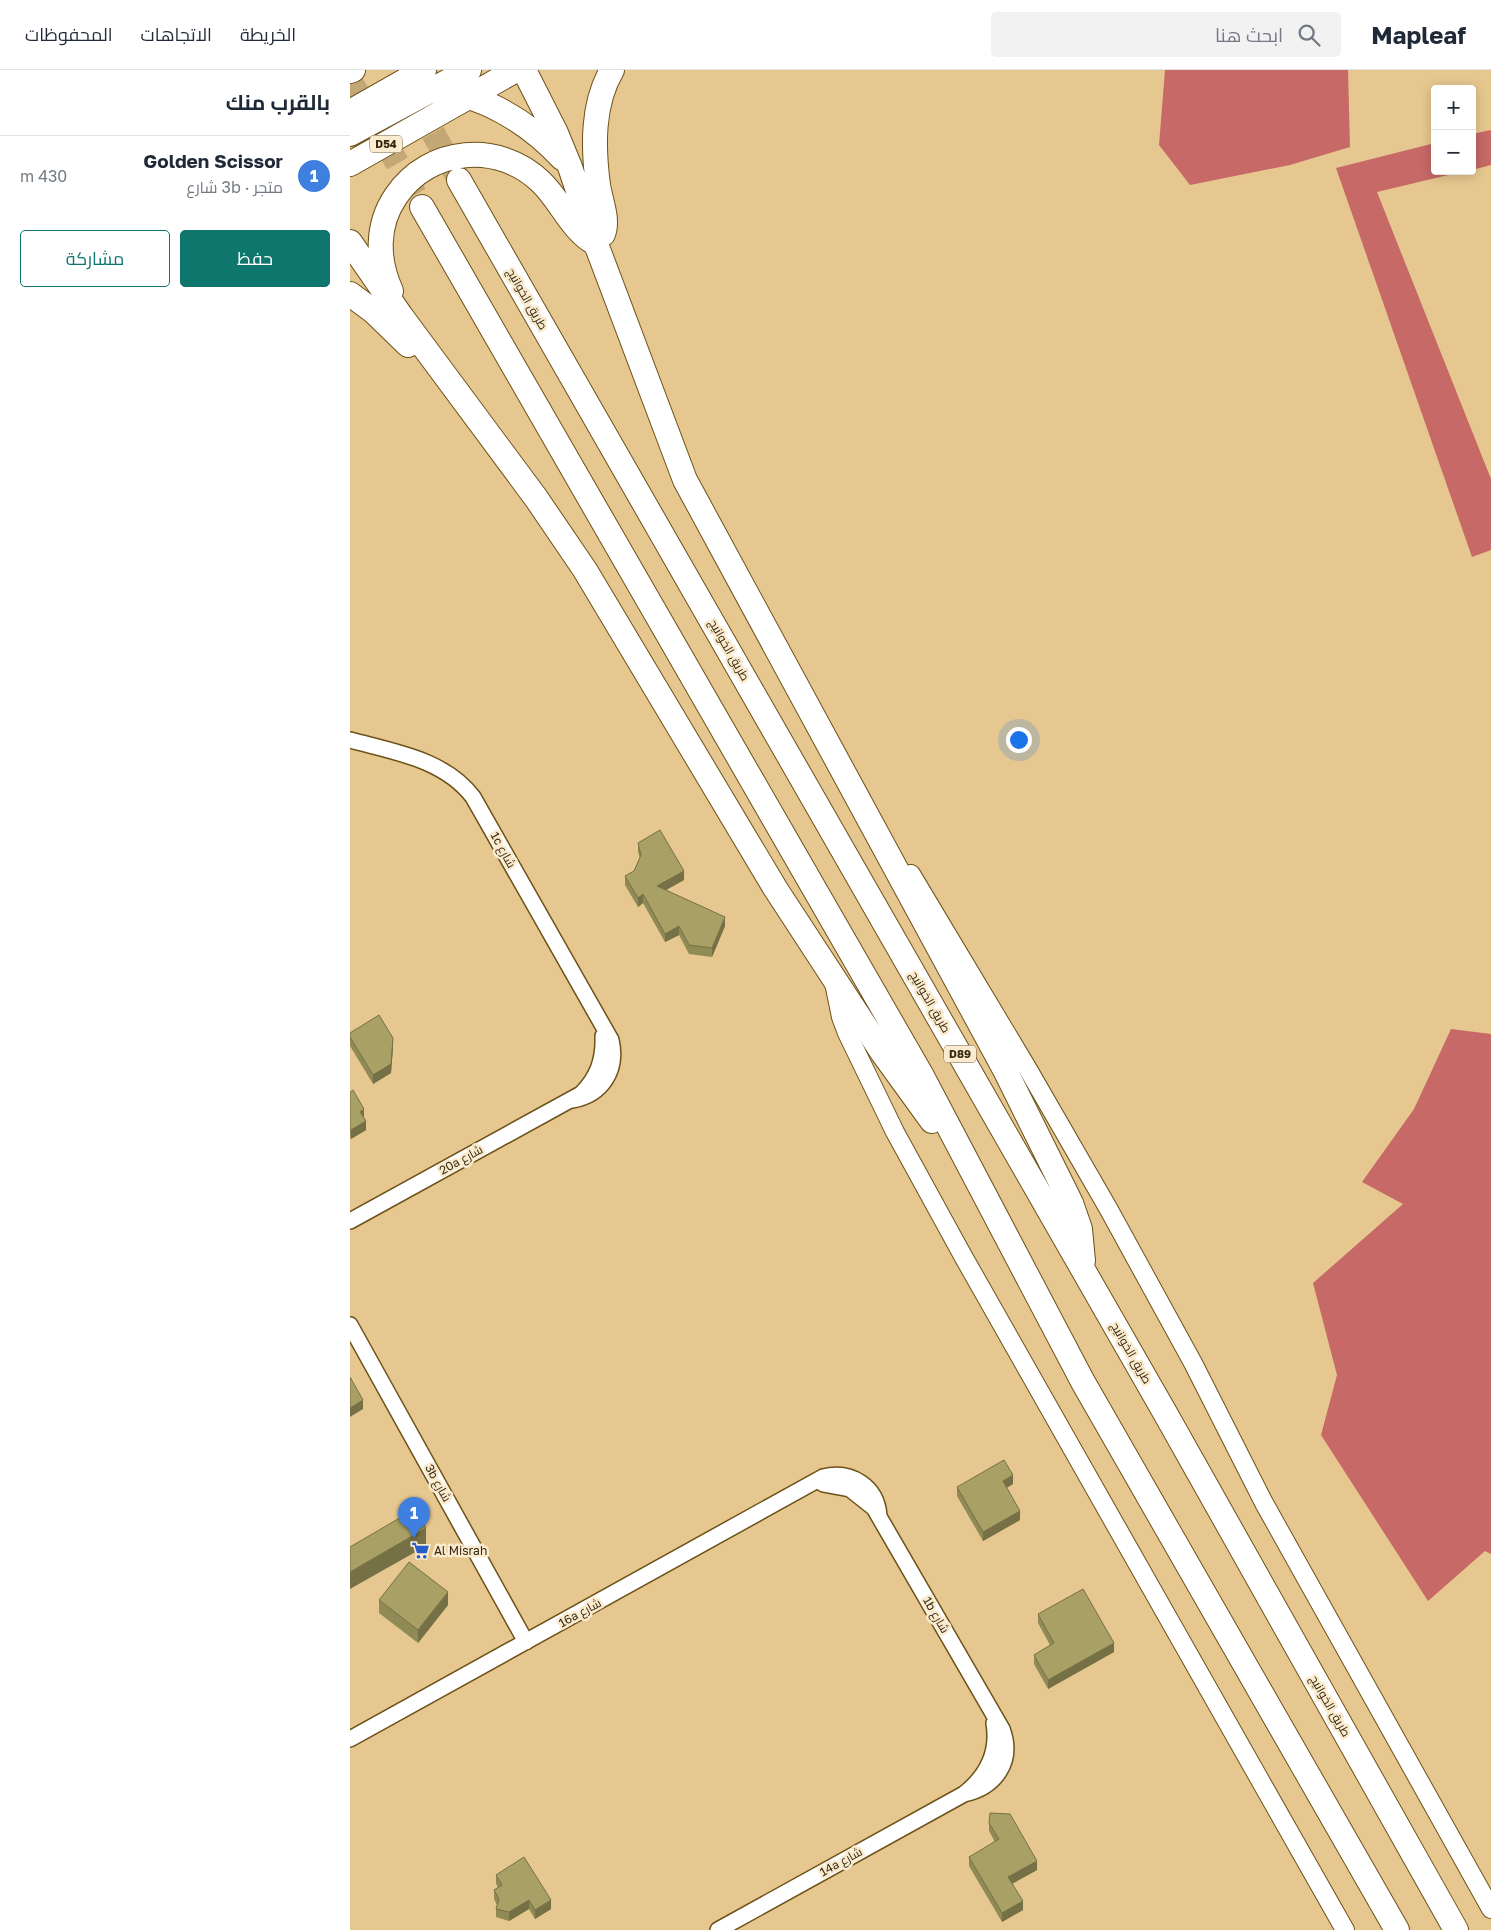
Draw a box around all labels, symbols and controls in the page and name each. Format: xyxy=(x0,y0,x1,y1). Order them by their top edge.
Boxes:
search box xyxy=(991,12,1341,57)
text: Mapleaf xyxy=(1371,20,1466,49)
icon: search xyxy=(1295,21,1323,49)
text: المحفوظات xyxy=(25,23,113,45)
text: الاتجاهات xyxy=(141,23,212,45)
text: الخريطة xyxy=(240,23,296,45)
text: ابحث هنا xyxy=(1215,23,1283,46)
map controls xyxy=(1431,85,1476,175)
button: + xyxy=(1431,85,1476,130)
text: بالقرب منك xyxy=(226,89,330,115)
button: − xyxy=(1431,130,1476,175)
road number: D54 xyxy=(370,136,402,152)
text: Golden Scissor xyxy=(143,149,283,172)
text: 430 m xyxy=(20,166,67,186)
text: 1 xyxy=(310,166,318,186)
text: متجر · 3b شارع xyxy=(187,177,283,197)
button: مشاركة xyxy=(20,230,170,287)
button: حفظ xyxy=(180,230,330,287)
street label: طريق الخوانيج xyxy=(503,265,551,333)
street label: طريق الخوانيج xyxy=(705,616,753,684)
your location xyxy=(1006,727,1032,753)
street label: 1c شارع xyxy=(487,829,519,871)
street label: طريق الخوانيج xyxy=(906,968,954,1036)
road number: D89 xyxy=(944,1046,976,1062)
street label: 20a شارع xyxy=(436,1141,486,1178)
street label: طريق الخوانيج xyxy=(1107,1319,1155,1387)
street label: 3b شارع xyxy=(421,1461,455,1505)
pin: 1 xyxy=(398,1497,430,1538)
supermarket icon: Al Misrah xyxy=(410,1541,430,1561)
place label: Al Misrah xyxy=(434,1543,487,1558)
street label: 1b شارع xyxy=(919,1594,953,1636)
street label: 16a شارع xyxy=(556,1595,604,1631)
street label: طريق الخوانيج xyxy=(1306,1672,1354,1740)
street label: 14a شارع xyxy=(817,1844,865,1880)

